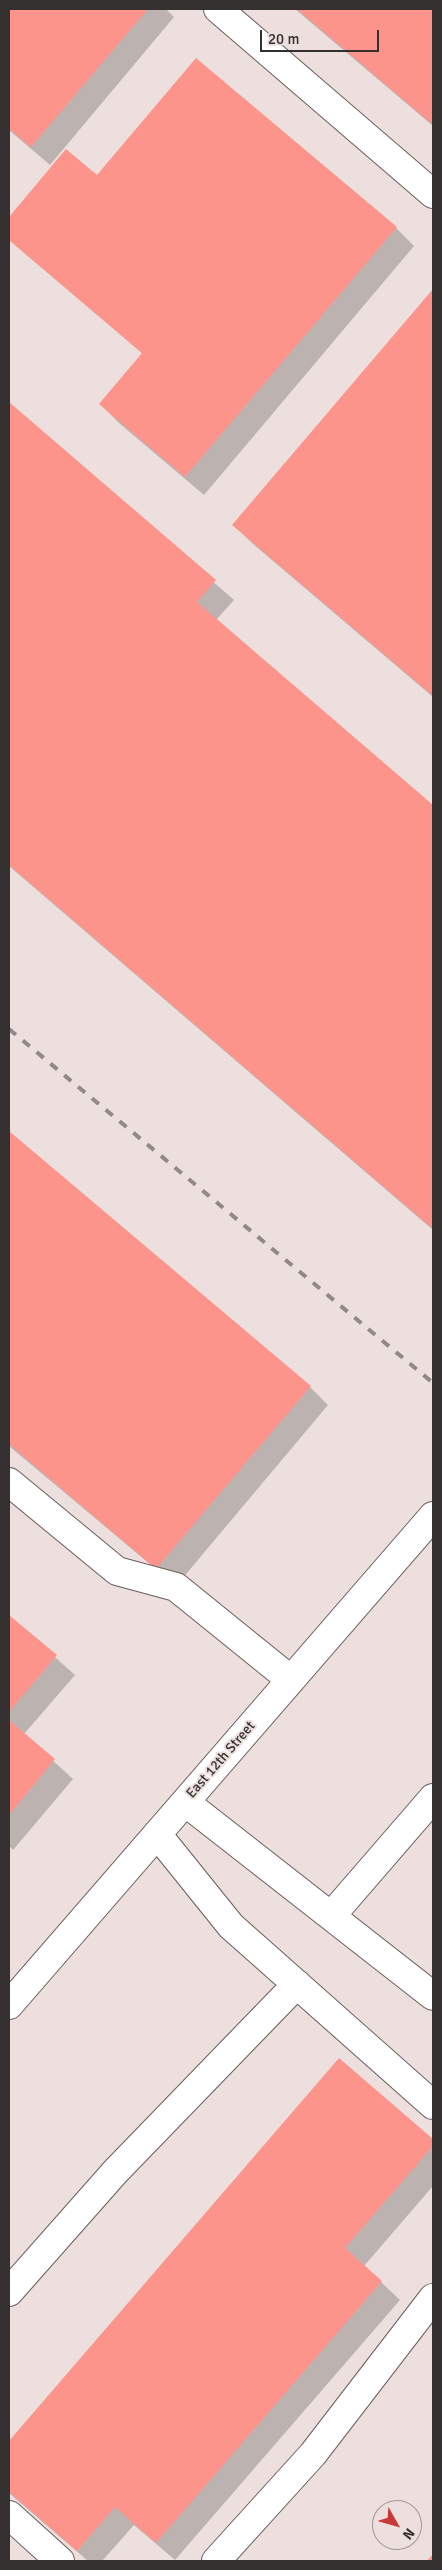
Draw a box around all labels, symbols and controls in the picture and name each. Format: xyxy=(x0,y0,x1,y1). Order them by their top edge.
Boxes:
scale bar xyxy=(262,20,381,52)
text: 20 m xyxy=(268,30,299,48)
street label: East 12th Street xyxy=(183,1718,259,1802)
north arrow xyxy=(372,2500,422,2550)
text: N xyxy=(399,2525,418,2543)

